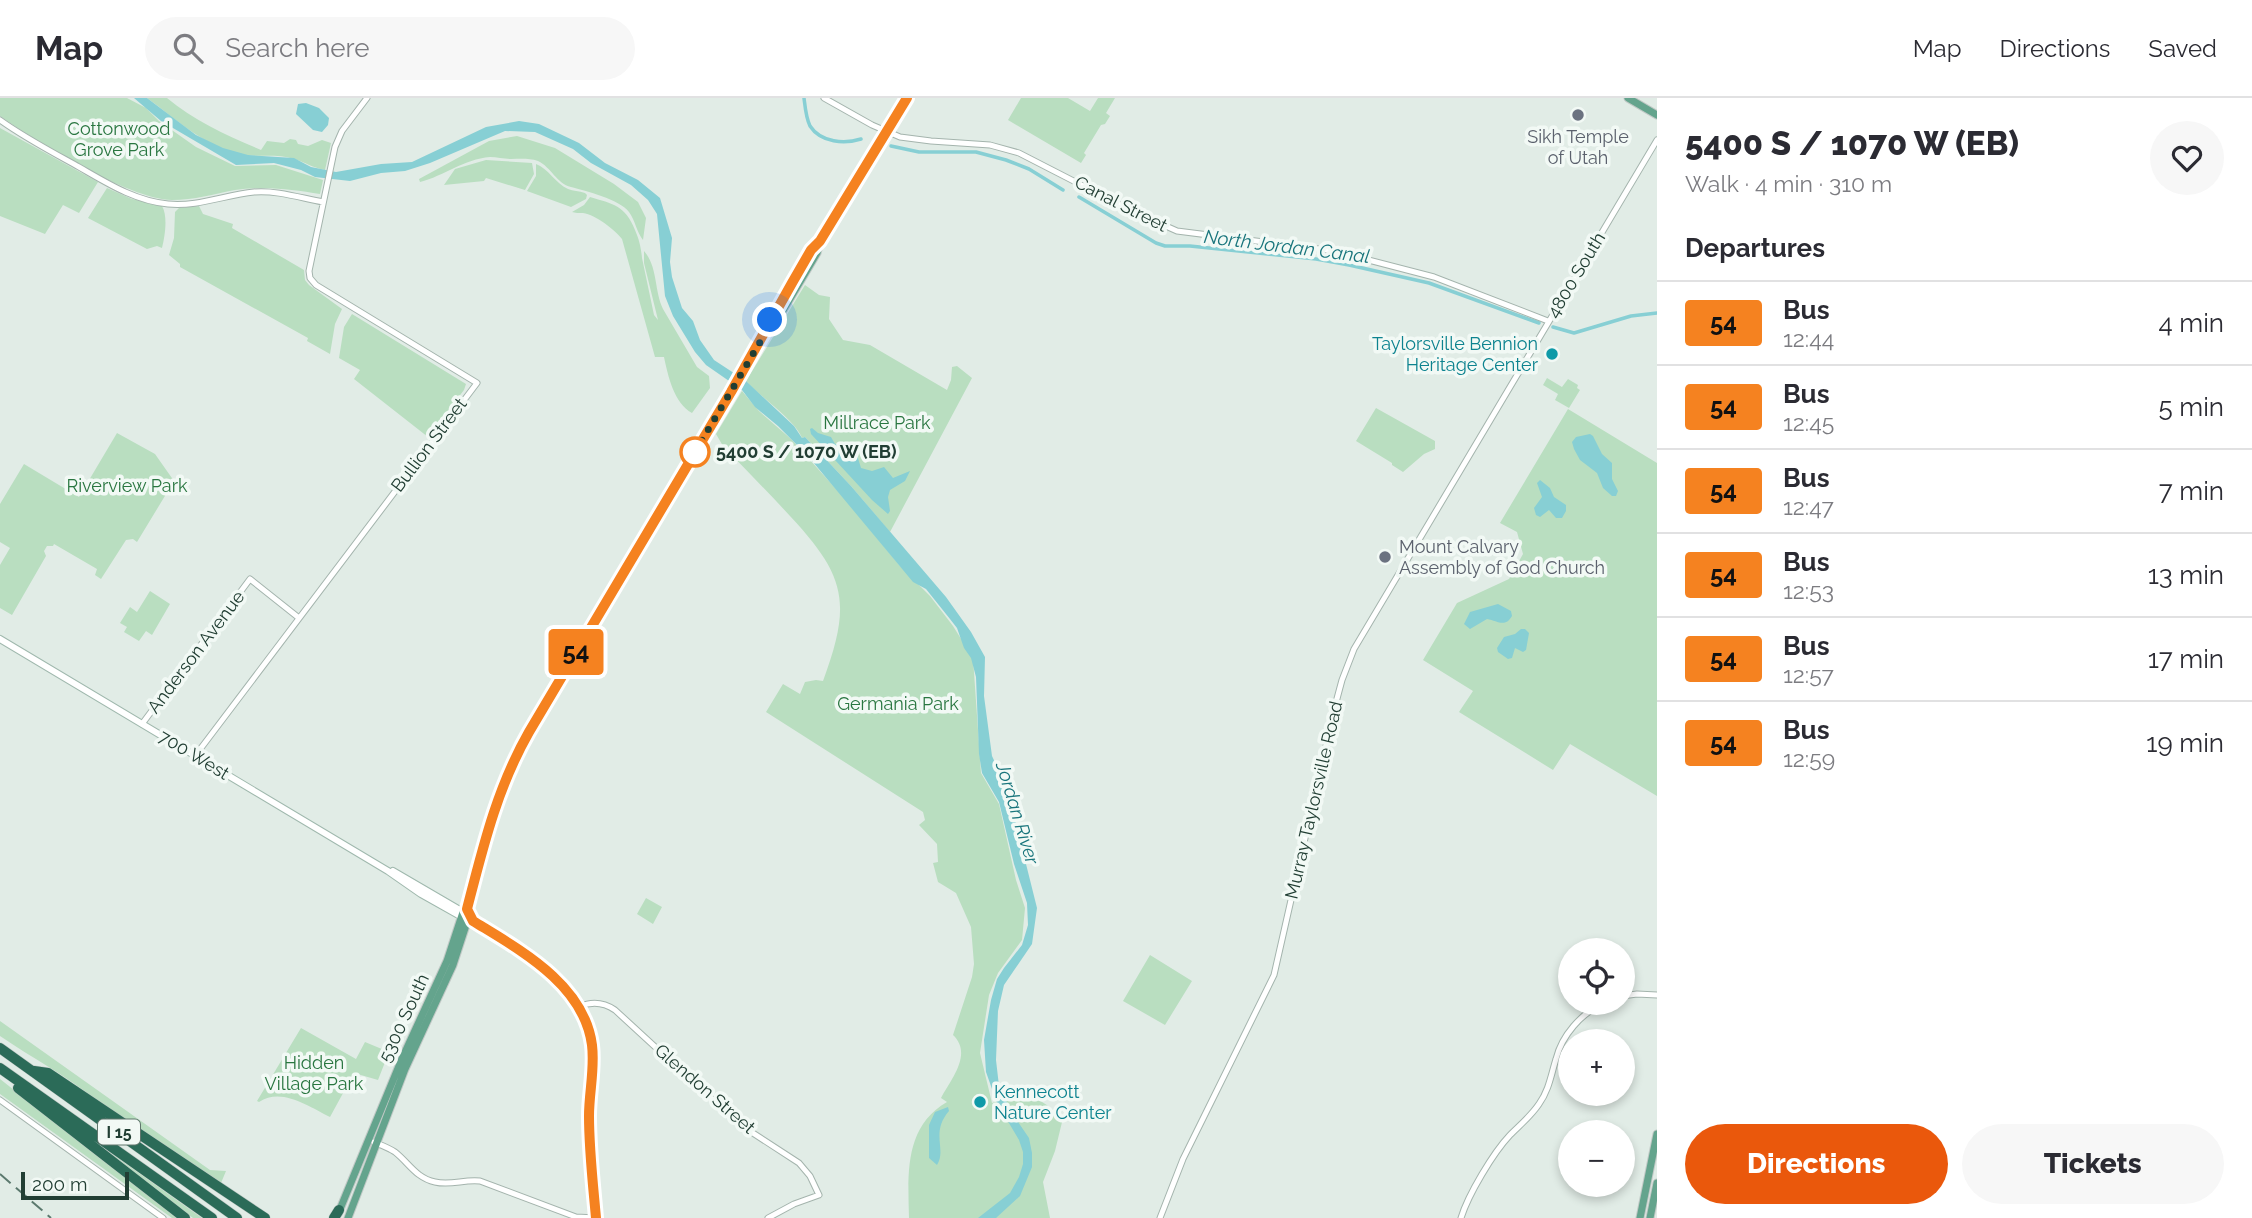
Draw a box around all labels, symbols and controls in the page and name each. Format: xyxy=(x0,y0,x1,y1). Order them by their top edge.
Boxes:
search box xyxy=(145,17,635,80)
text: Map xyxy=(35,29,103,68)
icon: search xyxy=(169,29,207,67)
text: Search here xyxy=(225,33,370,63)
text: Map xyxy=(1913,34,1962,63)
text: Directions xyxy=(2000,34,2110,63)
text: Saved xyxy=(2148,34,2217,63)
marker: Sikh Temple of Utah xyxy=(1570,107,1586,123)
park label: Cottonwood Grove Park xyxy=(68,118,170,160)
button: heart xyxy=(2150,121,2224,195)
text: 5400 S / 1070 W (EB) xyxy=(1685,124,2019,163)
place label: Sikh Temple of Utah xyxy=(1527,126,1629,168)
text: Walk · 4 min · 310 m xyxy=(1685,170,1892,197)
street label: Canal Street xyxy=(1071,171,1171,236)
water label: North Jordan Canal xyxy=(1203,225,1371,267)
street label: 4800 South xyxy=(1542,228,1609,321)
text: Departures xyxy=(1685,233,1825,263)
text: Bus xyxy=(1783,295,1830,325)
your location xyxy=(752,302,787,337)
text: 54 xyxy=(1710,308,1737,337)
text: 4 min xyxy=(2158,308,2224,338)
text: 12:44 xyxy=(1783,325,1834,352)
place label: Taylorsville Bennion Heritage Center xyxy=(1372,333,1539,375)
marker: Taylorsville Bennion Heritage Center xyxy=(1544,346,1560,362)
text: Bus xyxy=(1783,379,1830,409)
text: 54 xyxy=(1710,392,1737,421)
text: 5 min xyxy=(2158,392,2224,422)
street label: Bullion Street xyxy=(386,394,471,496)
text: 12:45 xyxy=(1783,409,1834,436)
park label: Millrace Park xyxy=(823,412,931,433)
marker: 5400 S / 1070 W (EB) xyxy=(680,437,710,467)
place label: 5400 S / 1070 W (EB) xyxy=(716,441,897,462)
text: Bus xyxy=(1783,463,1830,493)
park label: Riverview Park xyxy=(66,475,188,496)
text: 54 xyxy=(1710,476,1737,505)
text: 7 min xyxy=(2159,476,2224,506)
text: 12:47 xyxy=(1783,493,1834,520)
place label: Mount Calvary Assembly of God Church xyxy=(1399,536,1605,578)
text: Bus xyxy=(1783,547,1830,577)
marker: Mount Calvary Assembly of God Church xyxy=(1377,549,1393,565)
text: 54 xyxy=(1710,560,1737,589)
text: 13 min xyxy=(2148,560,2224,590)
text: 12:53 xyxy=(1783,577,1834,604)
street label: Anderson Avenue xyxy=(143,586,249,717)
line badge: 54 xyxy=(544,629,608,675)
text: Bus xyxy=(1783,631,1830,661)
text: 54 xyxy=(563,637,590,666)
text: 54 xyxy=(1710,644,1737,673)
text: 17 min xyxy=(2148,644,2224,674)
text: 12:57 xyxy=(1783,661,1834,688)
park label: Germania Park xyxy=(837,693,959,714)
street label: Murray Taylorsville Road xyxy=(1281,699,1347,901)
text: Bus xyxy=(1783,715,1830,745)
street label: 700 West xyxy=(155,725,233,784)
text: 54 xyxy=(1710,728,1737,757)
text: 19 min xyxy=(2146,728,2224,758)
text: 12:59 xyxy=(1783,745,1835,772)
water label: Jordan River xyxy=(992,758,1044,868)
map controls xyxy=(1558,938,1635,1197)
button: locate xyxy=(1558,938,1635,1015)
street label: 5300 South xyxy=(374,970,433,1065)
button: + xyxy=(1558,1029,1635,1106)
street label: Glendon Street xyxy=(651,1039,760,1138)
park label: Hidden Village Park xyxy=(265,1052,364,1094)
place label: Kennecott Nature Center xyxy=(994,1081,1112,1123)
marker: Kennecott Nature Center xyxy=(972,1094,988,1110)
road number: I 15 xyxy=(98,1120,140,1144)
button: − xyxy=(1558,1120,1635,1197)
button: Directions xyxy=(1685,1124,1948,1204)
button: Tickets xyxy=(1962,1124,2224,1204)
scale bar xyxy=(21,1169,130,1201)
text: 200 m xyxy=(32,1173,87,1195)

